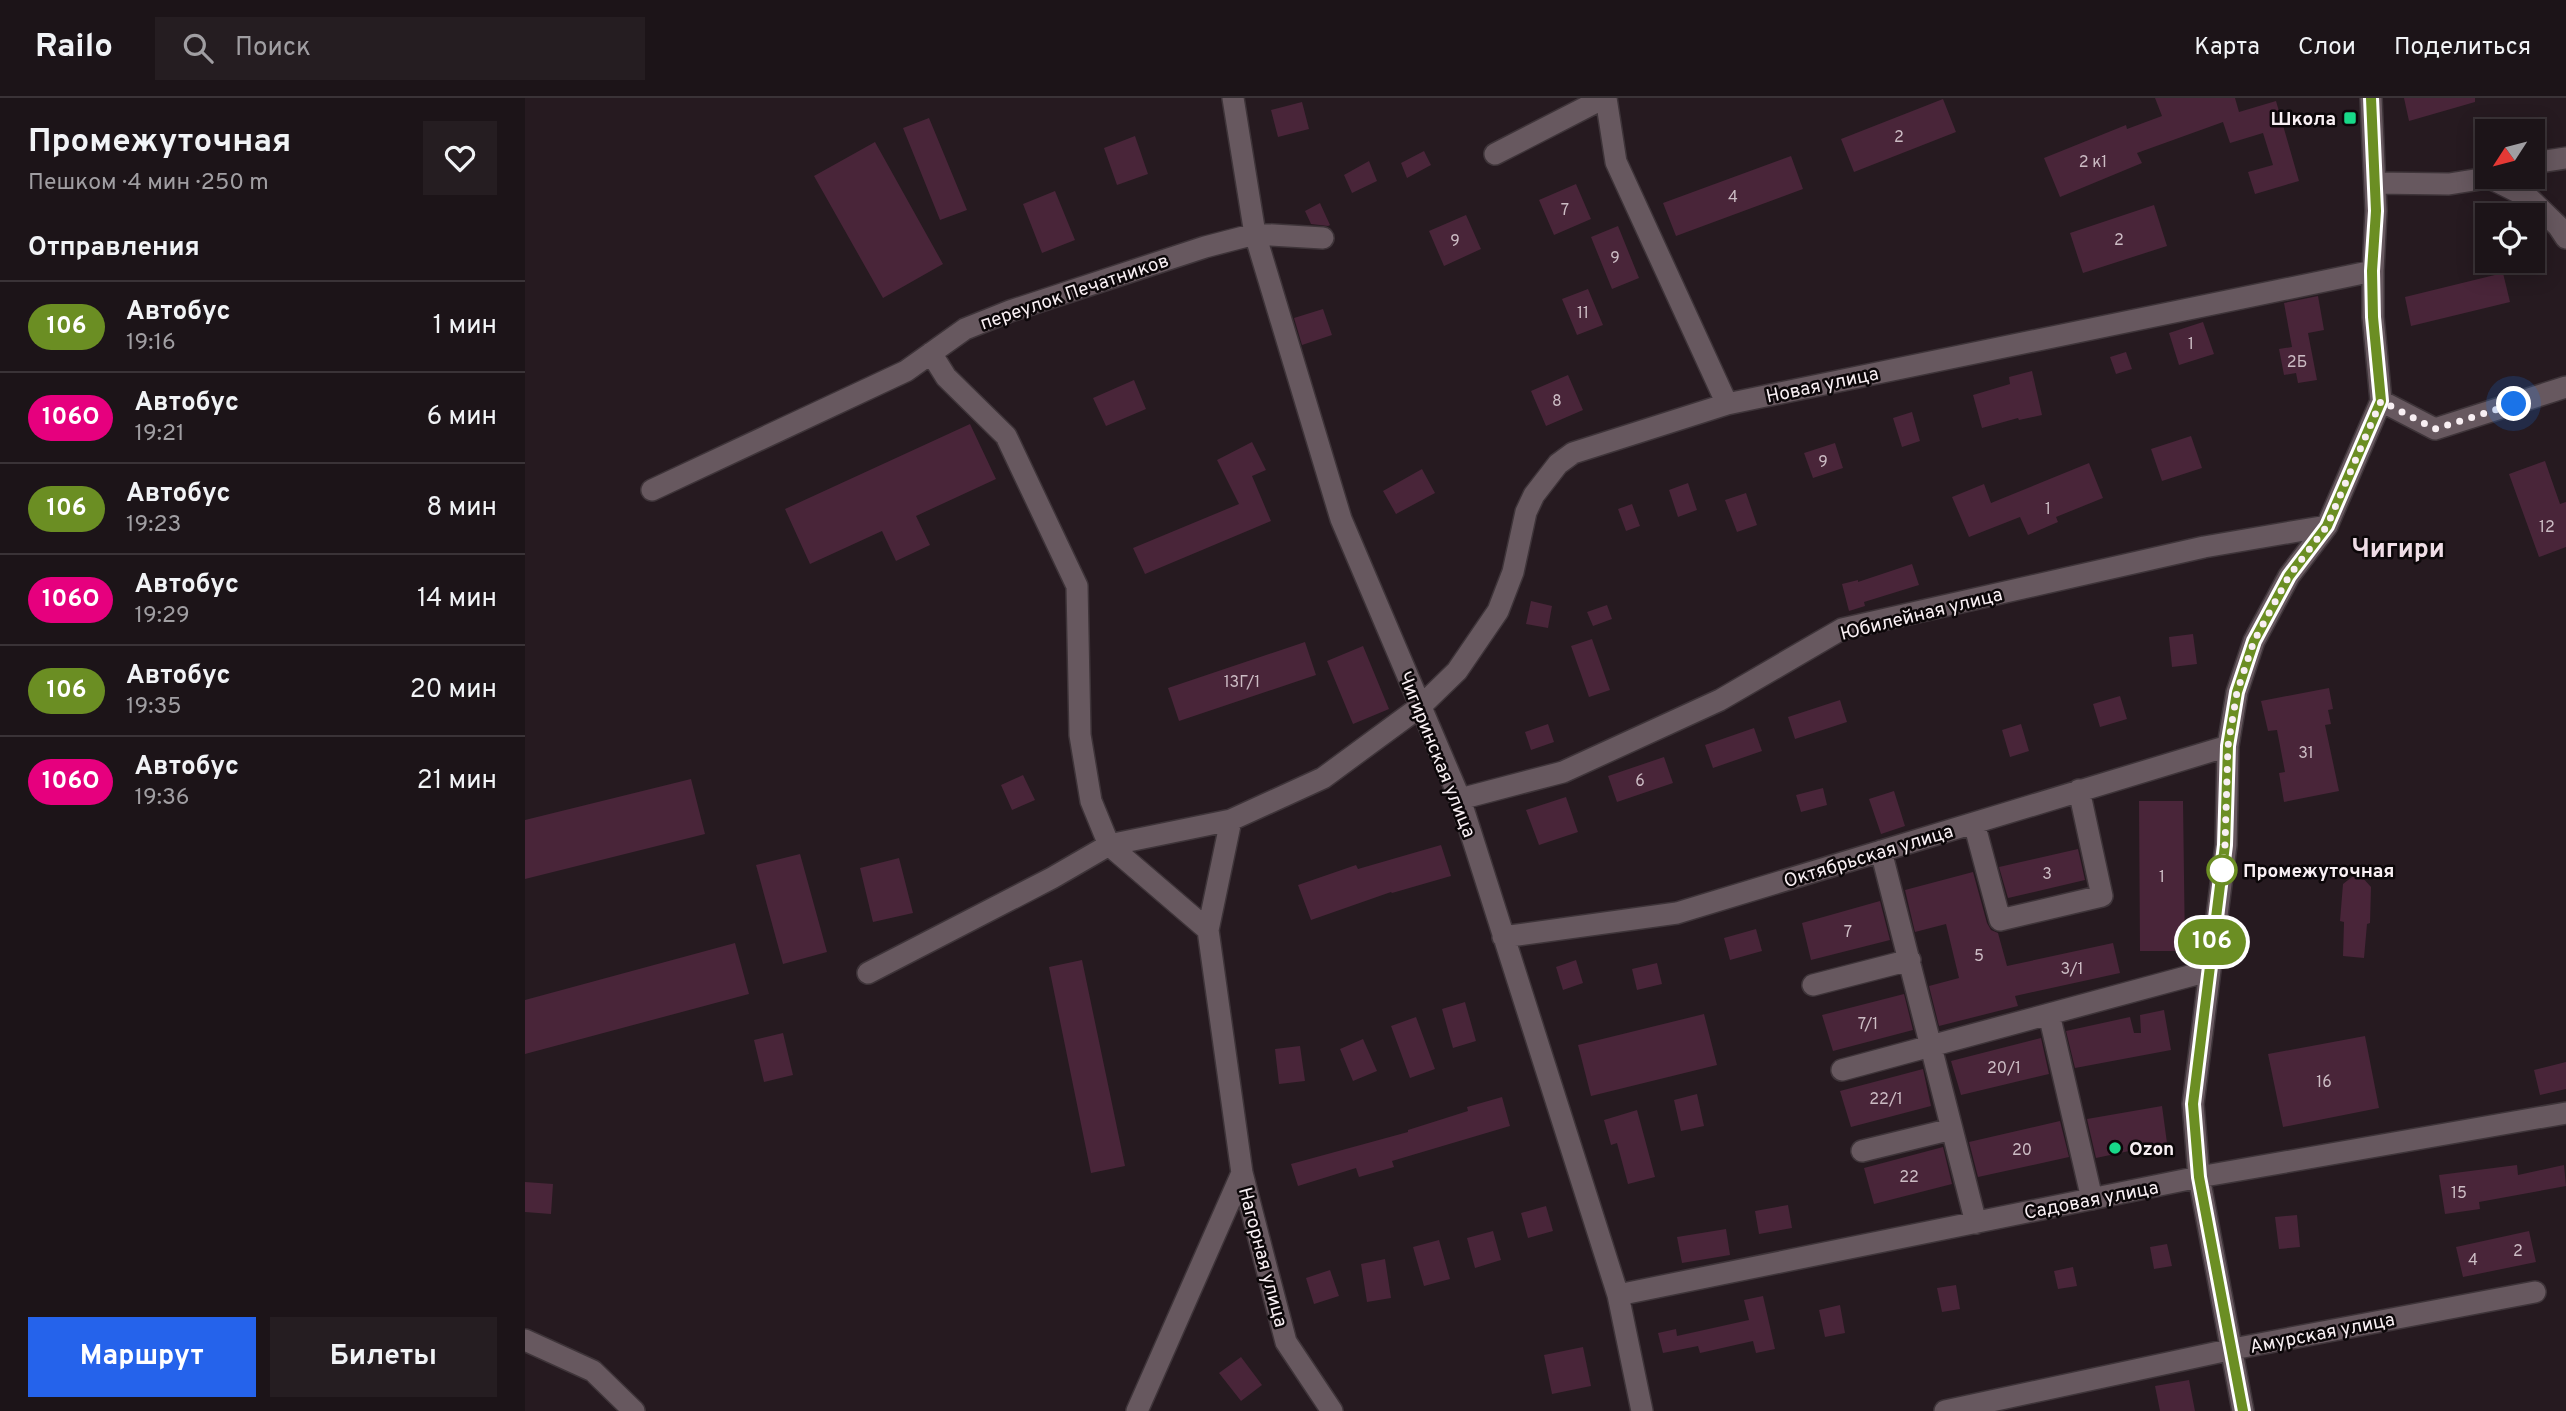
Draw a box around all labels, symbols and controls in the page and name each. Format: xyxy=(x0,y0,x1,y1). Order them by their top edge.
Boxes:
search box xyxy=(155,17,645,80)
text: Railo xyxy=(35,27,113,69)
icon: search xyxy=(179,29,217,67)
text: Поиск xyxy=(235,32,311,65)
text: Карта xyxy=(2194,33,2260,63)
text: Слои xyxy=(2298,33,2356,63)
text: Поделиться xyxy=(2394,33,2531,63)
place label: Школа xyxy=(2270,108,2336,132)
marker: Школа xyxy=(2342,110,2358,126)
north arrow xyxy=(2475,119,2545,189)
map controls xyxy=(2475,119,2545,273)
button: heart xyxy=(423,121,497,195)
text: Промежуточная xyxy=(28,122,291,164)
house number: 2 xyxy=(1894,128,1904,148)
house number: 2 к1 xyxy=(2079,153,2107,173)
text: Пешком · 4 мин · 250 m xyxy=(28,169,269,198)
house number: 4 xyxy=(1728,188,1738,208)
house number: 7 xyxy=(1561,201,1569,221)
button: locate xyxy=(2475,203,2545,273)
house number: 2 xyxy=(2114,231,2124,251)
text: Отправления xyxy=(28,232,200,265)
house number: 9 xyxy=(1450,232,1460,252)
street label: переулок Печатников xyxy=(977,249,1172,336)
house number: 9 xyxy=(1610,249,1620,269)
text: Автобус xyxy=(126,296,231,329)
house number: 11 xyxy=(1577,304,1589,324)
text: 1 мин xyxy=(433,310,497,343)
text: 106 xyxy=(46,312,87,342)
text: 19:16 xyxy=(126,329,176,358)
house number: 1 xyxy=(2188,335,2194,355)
house number: 2Б xyxy=(2287,353,2307,373)
street label: Новая улица xyxy=(1764,362,1881,410)
your location xyxy=(2496,386,2531,421)
text: Автобус xyxy=(134,387,239,420)
house number: 8 xyxy=(1552,392,1562,412)
text: 6 мин xyxy=(427,401,497,434)
text: 106О xyxy=(42,403,99,433)
text: 19:21 xyxy=(134,420,185,449)
house number: 9 xyxy=(1818,453,1828,473)
text: Автобус xyxy=(126,478,231,511)
text: 8 мин xyxy=(426,492,497,525)
text: 106 xyxy=(46,494,87,524)
house number: 1 xyxy=(2045,500,2051,520)
text: 19:23 xyxy=(126,511,181,540)
house number: 12 xyxy=(2539,518,2555,538)
district label: Чигири xyxy=(2351,534,2445,567)
text: Автобус xyxy=(134,569,239,602)
text: 14 мин xyxy=(417,583,497,616)
street label: Юбилейная улица xyxy=(1838,583,2005,647)
text: 106О xyxy=(42,585,99,615)
text: 19:29 xyxy=(134,602,190,631)
text: Автобус xyxy=(126,660,231,693)
street label: Чигиринская улица xyxy=(1392,668,1480,841)
house number: 13Г/1 xyxy=(1224,673,1260,693)
text: 20 мин xyxy=(410,674,497,707)
text: 106 xyxy=(46,676,87,706)
text: 19:35 xyxy=(126,693,182,722)
house number: 31 xyxy=(2298,744,2314,764)
text: Автобус xyxy=(134,751,239,784)
text: 21 мин xyxy=(417,765,497,798)
text: 106О xyxy=(42,767,99,797)
house number: 6 xyxy=(1635,772,1645,792)
text: 19:36 xyxy=(134,784,190,813)
street label: Октябрьская улица xyxy=(1781,820,1956,894)
marker: Промежуточная xyxy=(2207,855,2237,885)
place label: Промежуточная xyxy=(2243,860,2395,884)
house number: 3 xyxy=(2042,865,2052,885)
house number: 1 xyxy=(2159,868,2165,888)
line badge: 106 xyxy=(2172,919,2252,965)
house number: 7 xyxy=(1844,923,1852,943)
text: 106 xyxy=(2192,927,2232,957)
house number: 5 xyxy=(1974,947,1984,967)
house number: 3/1 xyxy=(2061,960,2083,980)
house number: 7/1 xyxy=(1858,1015,1878,1035)
house number: 20/1 xyxy=(1987,1059,2021,1079)
house number: 16 xyxy=(2316,1073,2332,1093)
house number: 22/1 xyxy=(1869,1090,1903,1110)
place label: Ozon xyxy=(2129,1138,2174,1162)
marker: Ozon xyxy=(2107,1140,2123,1156)
house number: 20 xyxy=(2012,1141,2032,1161)
house number: 22 xyxy=(1899,1168,1919,1188)
street label: Садовая улица xyxy=(2022,1176,2161,1226)
house number: 15 xyxy=(2451,1184,2467,1204)
street label: Нагорная улица xyxy=(1232,1185,1292,1330)
house number: 2 xyxy=(2513,1242,2523,1262)
house number: 4 xyxy=(2468,1251,2478,1271)
street label: Амурская улица xyxy=(2248,1308,2397,1360)
button: Маршрут xyxy=(28,1317,256,1397)
button: Билеты xyxy=(270,1317,497,1397)

